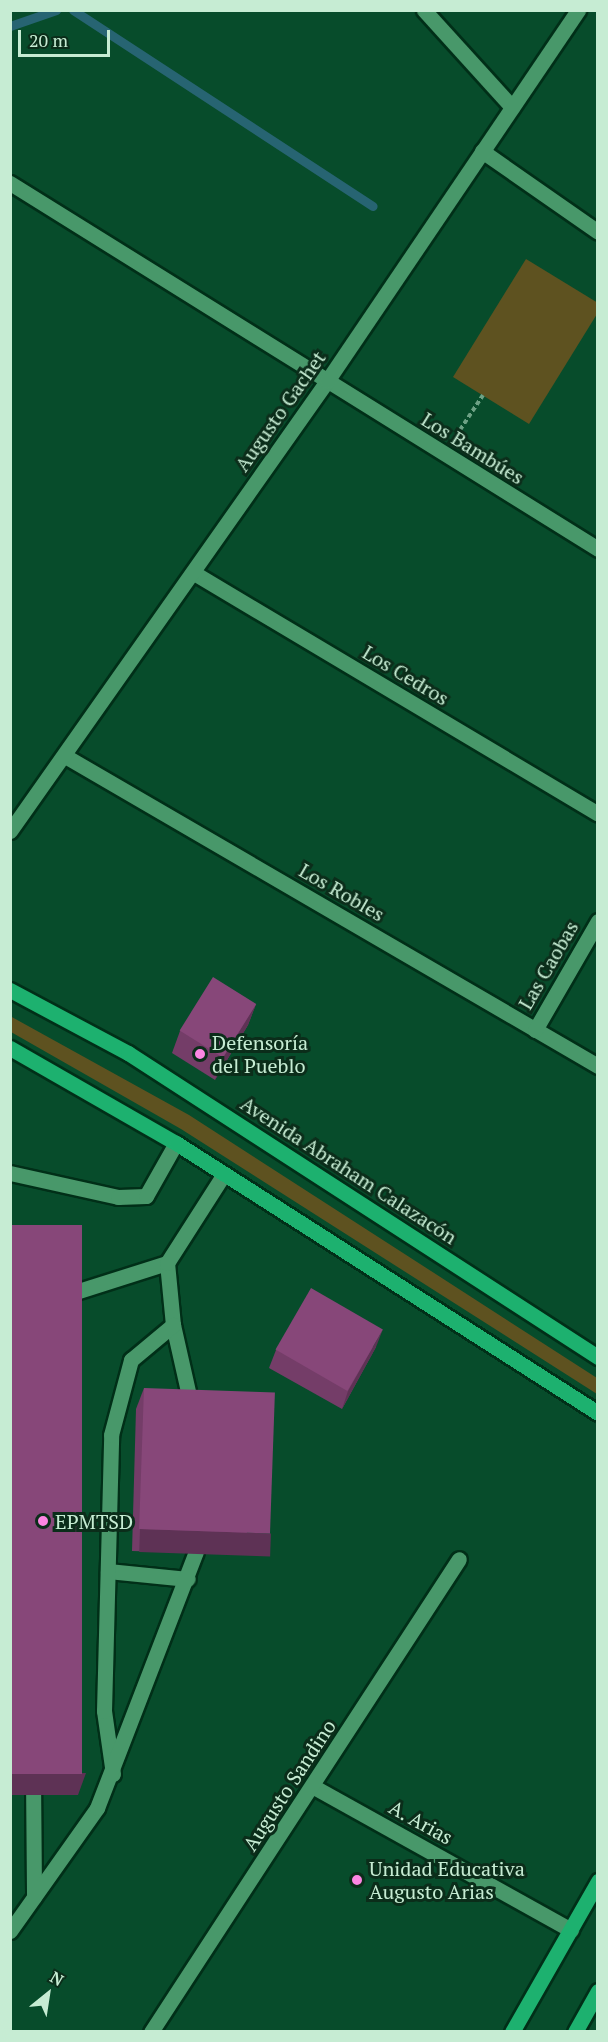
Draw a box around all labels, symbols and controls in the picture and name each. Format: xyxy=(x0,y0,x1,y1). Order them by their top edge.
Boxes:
scale bar xyxy=(21,18,112,56)
text: 20 m xyxy=(29,28,68,52)
street label: Augusto Gachet xyxy=(230,346,330,476)
street label: Los Bambúes xyxy=(417,407,529,489)
street label: Los Cedros xyxy=(358,640,454,710)
street label: Los Robles xyxy=(295,858,389,926)
street label: Las Caobas xyxy=(513,916,583,1014)
place label: Defensoría del Pueblo xyxy=(212,1030,308,1077)
marker: Defensoría del Pueblo xyxy=(193,1047,207,1061)
street label: Avenida Abraham Calazacón xyxy=(236,1091,462,1249)
place label: EPMTSD xyxy=(55,1509,133,1533)
marker: EPMTSD xyxy=(36,1514,50,1528)
street label: Augusto Sandino xyxy=(238,1715,340,1855)
street label: A. Arias xyxy=(384,1794,458,1850)
place label: Unidad Educativa Augusto Arias xyxy=(369,1856,525,1903)
marker: Unidad Educativa Augusto Arias xyxy=(350,1873,364,1887)
north arrow xyxy=(18,1964,78,2024)
text: N xyxy=(46,1966,68,1991)

